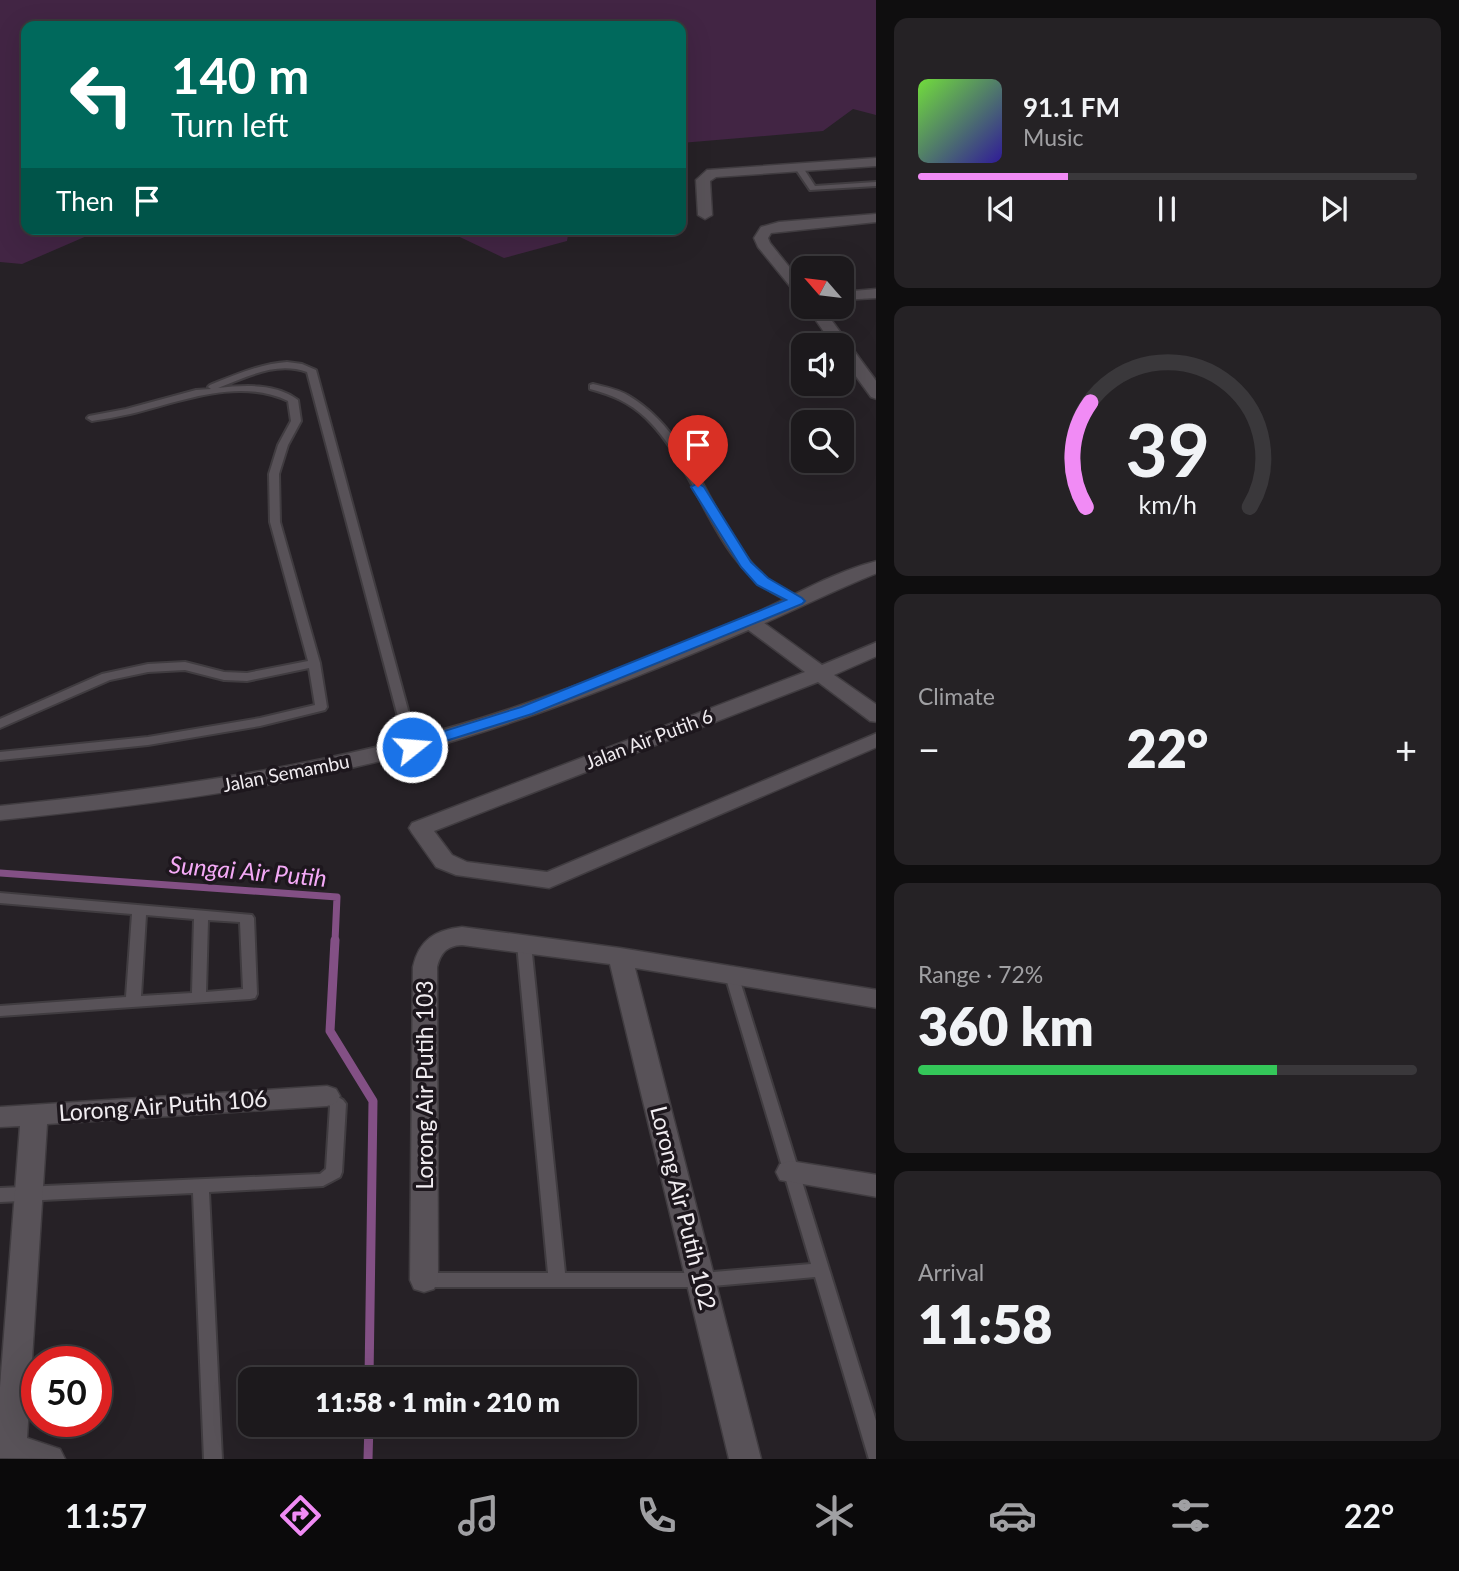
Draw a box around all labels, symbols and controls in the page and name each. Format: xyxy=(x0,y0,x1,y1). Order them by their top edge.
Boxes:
text: 140 m xyxy=(171,46,309,104)
icon: left xyxy=(56,49,147,140)
text: 91.1 FM xyxy=(1023,91,1120,123)
text: Turn left xyxy=(171,105,288,144)
text: Music xyxy=(1023,123,1083,151)
icon: arrive xyxy=(128,182,166,220)
text: Then xyxy=(56,185,114,217)
icon: previous xyxy=(982,190,1020,228)
icon: pause xyxy=(1148,190,1186,228)
icon: next xyxy=(1315,190,1353,228)
north arrow xyxy=(791,256,854,318)
map controls xyxy=(791,256,854,473)
button: sound xyxy=(791,333,854,396)
text: 39 xyxy=(1125,406,1210,494)
button: search xyxy=(791,410,854,473)
pin xyxy=(668,415,728,487)
icon: arrive xyxy=(679,426,717,464)
text: km/h xyxy=(1138,489,1197,519)
text: Climate xyxy=(918,682,995,710)
street label: Jalan Air Putih 6 xyxy=(582,704,716,773)
position arrow xyxy=(375,710,449,784)
text: 22° xyxy=(1127,717,1208,779)
text: − xyxy=(918,726,940,772)
text: + xyxy=(1395,726,1417,772)
street label: Jalan Semambu xyxy=(221,749,351,796)
water label: Sungai Air Putih xyxy=(168,849,328,892)
text: Range · 72% xyxy=(918,960,1043,988)
street label: Lorong Air Putih 103 xyxy=(410,980,438,1190)
text: 360 km xyxy=(918,995,1094,1057)
street label: Lorong Air Putih 106 xyxy=(58,1084,268,1126)
street label: Lorong Air Putih 102 xyxy=(645,1103,723,1313)
text: Arrival xyxy=(918,1258,984,1286)
text: 11:58 xyxy=(918,1293,1052,1355)
speed limit sign: 50 xyxy=(21,1346,112,1437)
text: 11:58 · 1 min · 210 m xyxy=(315,1386,560,1418)
icon: directions xyxy=(276,1491,325,1540)
icon: music xyxy=(454,1491,503,1540)
icon: phone xyxy=(632,1491,681,1540)
icon: climate xyxy=(810,1491,859,1540)
icon: car xyxy=(988,1491,1037,1540)
icon: filters xyxy=(1166,1491,1215,1540)
text: 11:57 xyxy=(65,1496,147,1535)
text: 22° xyxy=(1344,1496,1394,1535)

